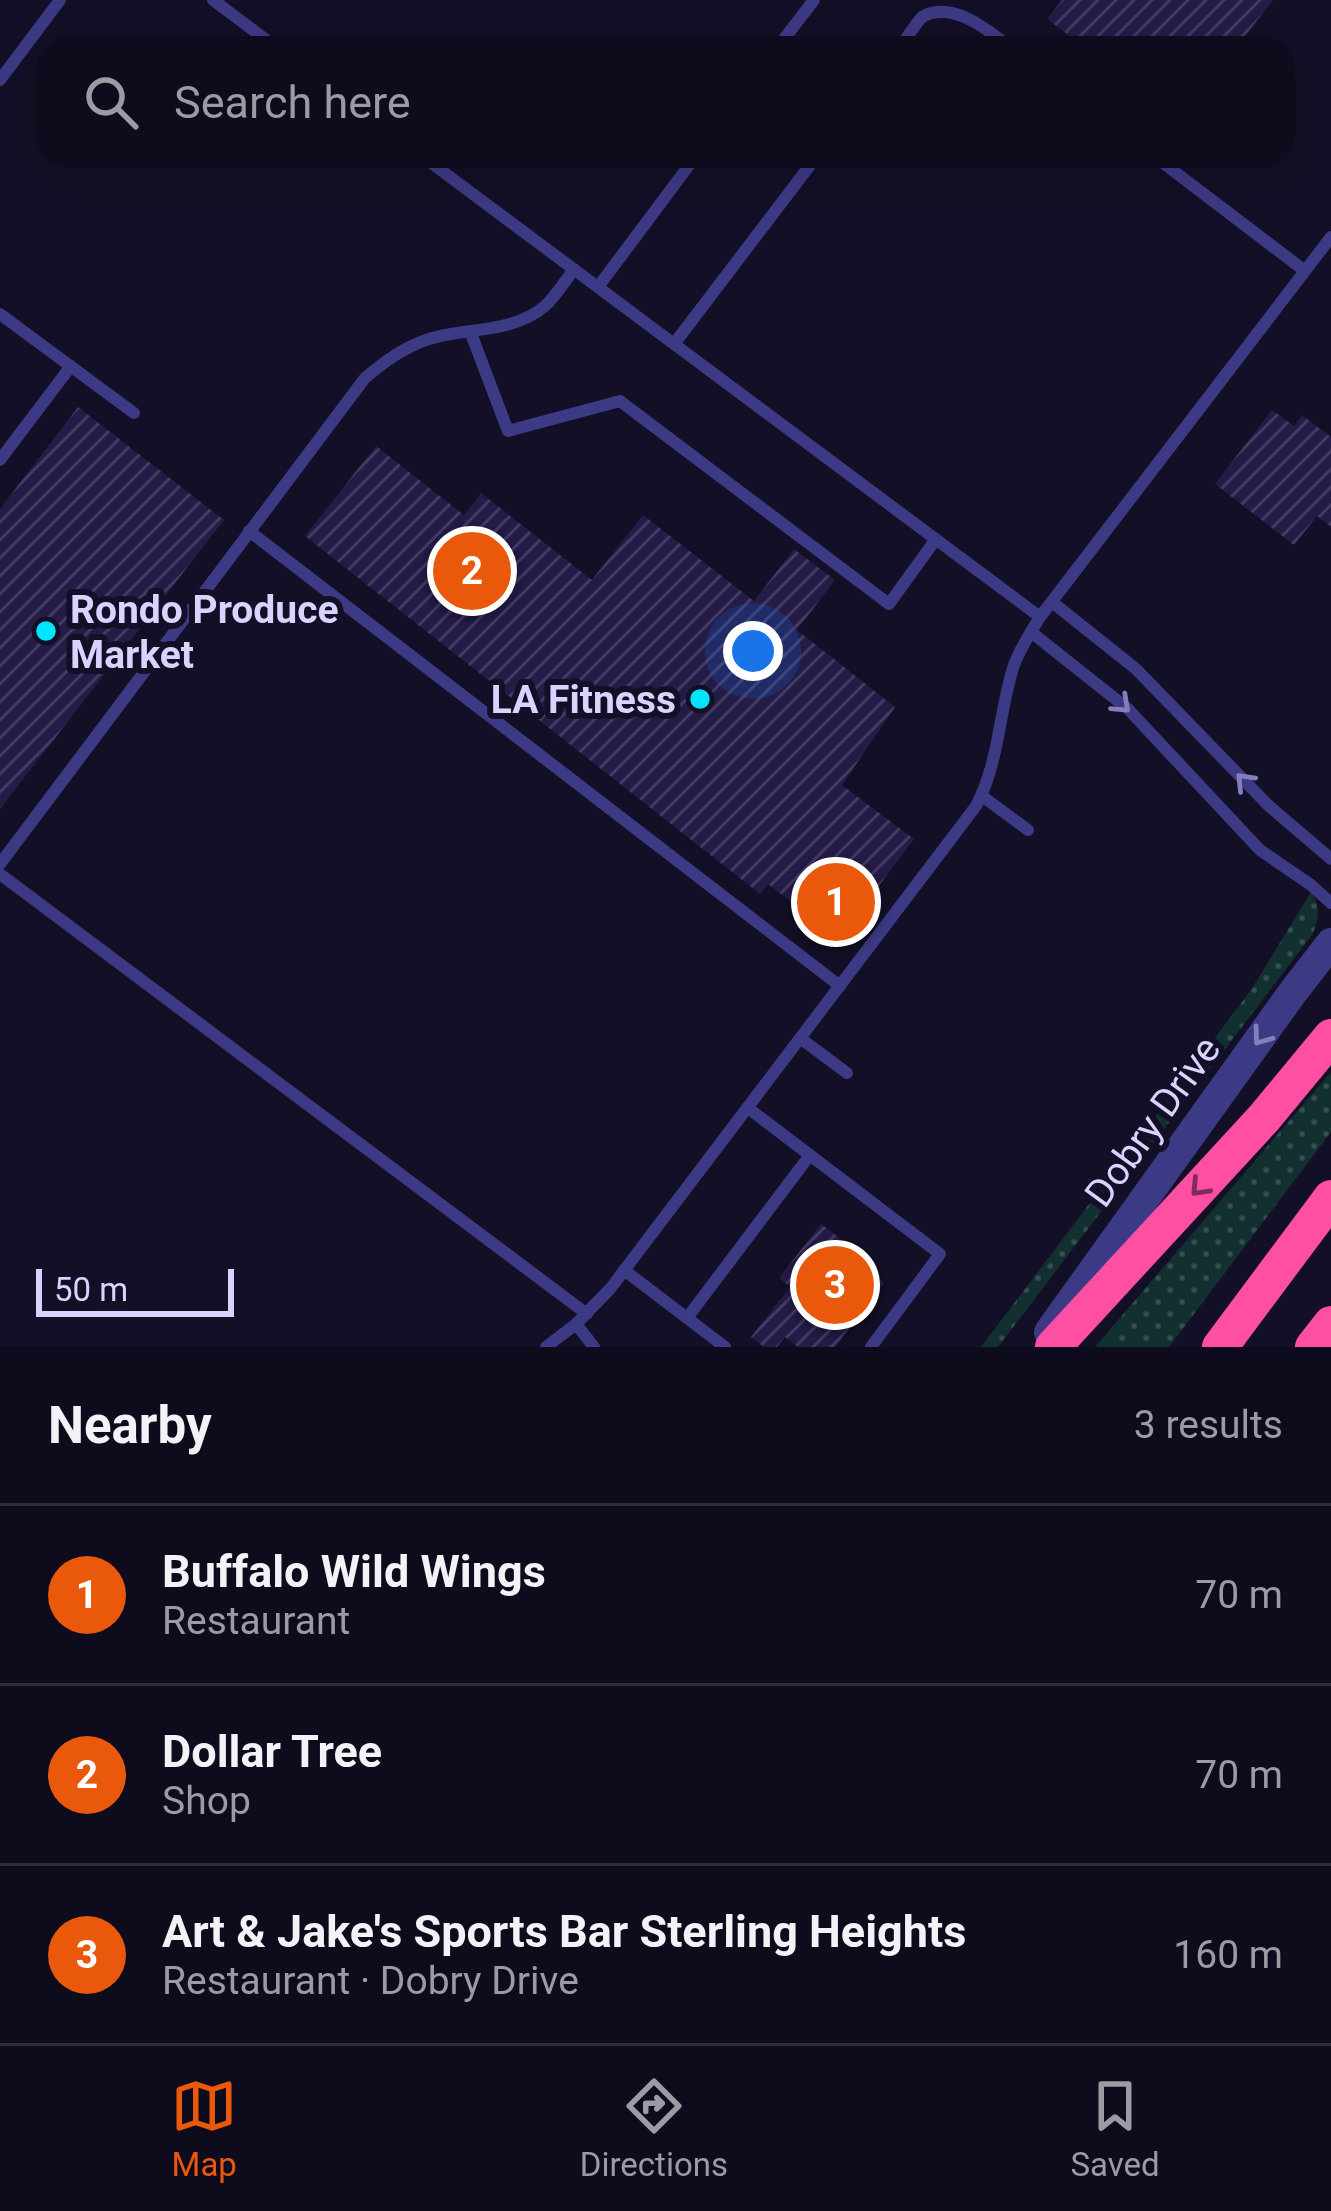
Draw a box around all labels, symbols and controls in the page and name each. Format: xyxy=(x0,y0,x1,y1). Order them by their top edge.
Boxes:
search box xyxy=(36,36,1295,168)
icon: search xyxy=(78,69,144,135)
text: Search here xyxy=(174,76,411,129)
pin: 2 xyxy=(433,526,511,616)
place label: Rondo Produce Market xyxy=(70,587,339,678)
marker: Rondo Produce Market xyxy=(33,618,59,644)
your location xyxy=(723,621,783,681)
place label: LA Fitness xyxy=(491,677,676,723)
marker: LA Fitness xyxy=(687,686,713,712)
one-way arrow xyxy=(1108,691,1130,713)
one-way arrow xyxy=(1236,773,1258,795)
pin: 1 xyxy=(797,857,875,947)
one-way arrow xyxy=(1253,1023,1275,1045)
street label: Dobry Drive xyxy=(1076,1028,1230,1216)
one-way arrow xyxy=(1192,1175,1213,1196)
pin: 3 xyxy=(796,1240,874,1330)
scale bar xyxy=(36,1263,234,1316)
text: 50 m xyxy=(54,1270,128,1309)
text: Nearby xyxy=(48,1396,212,1455)
text: 3 results xyxy=(1134,1402,1283,1448)
text: Buffalo Wild Wings xyxy=(162,1545,546,1598)
text: 1 xyxy=(76,1572,98,1618)
text: 70 m xyxy=(1195,1572,1283,1618)
text: Restaurant xyxy=(162,1598,350,1644)
text: Dollar Tree xyxy=(162,1725,382,1778)
text: 2 xyxy=(76,1752,98,1798)
text: 70 m xyxy=(1195,1752,1283,1798)
text: Shop xyxy=(162,1778,251,1824)
text: Art & Jake's Sports Bar Sterling Heights xyxy=(162,1905,966,1958)
text: 3 xyxy=(76,1932,98,1978)
text: 160 m xyxy=(1173,1932,1283,1978)
text: Restaurant · Dobry Drive xyxy=(162,1958,579,2004)
tab: Map xyxy=(171,2073,237,2184)
tab: Directions xyxy=(580,2073,728,2184)
tab: Saved xyxy=(1071,2073,1160,2184)

